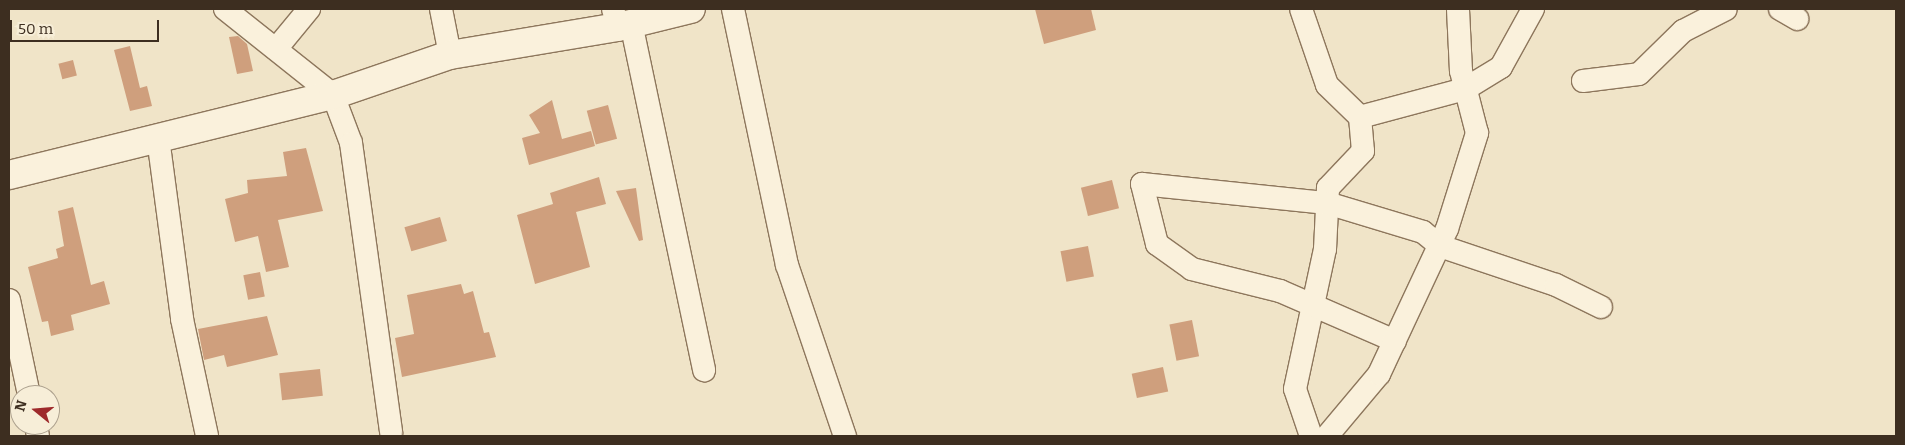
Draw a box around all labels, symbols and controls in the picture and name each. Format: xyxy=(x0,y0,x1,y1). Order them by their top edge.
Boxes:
scale bar xyxy=(12,10,161,42)
text: 50 m xyxy=(18,20,53,38)
north arrow xyxy=(10,385,60,435)
text: N xyxy=(11,398,31,413)

